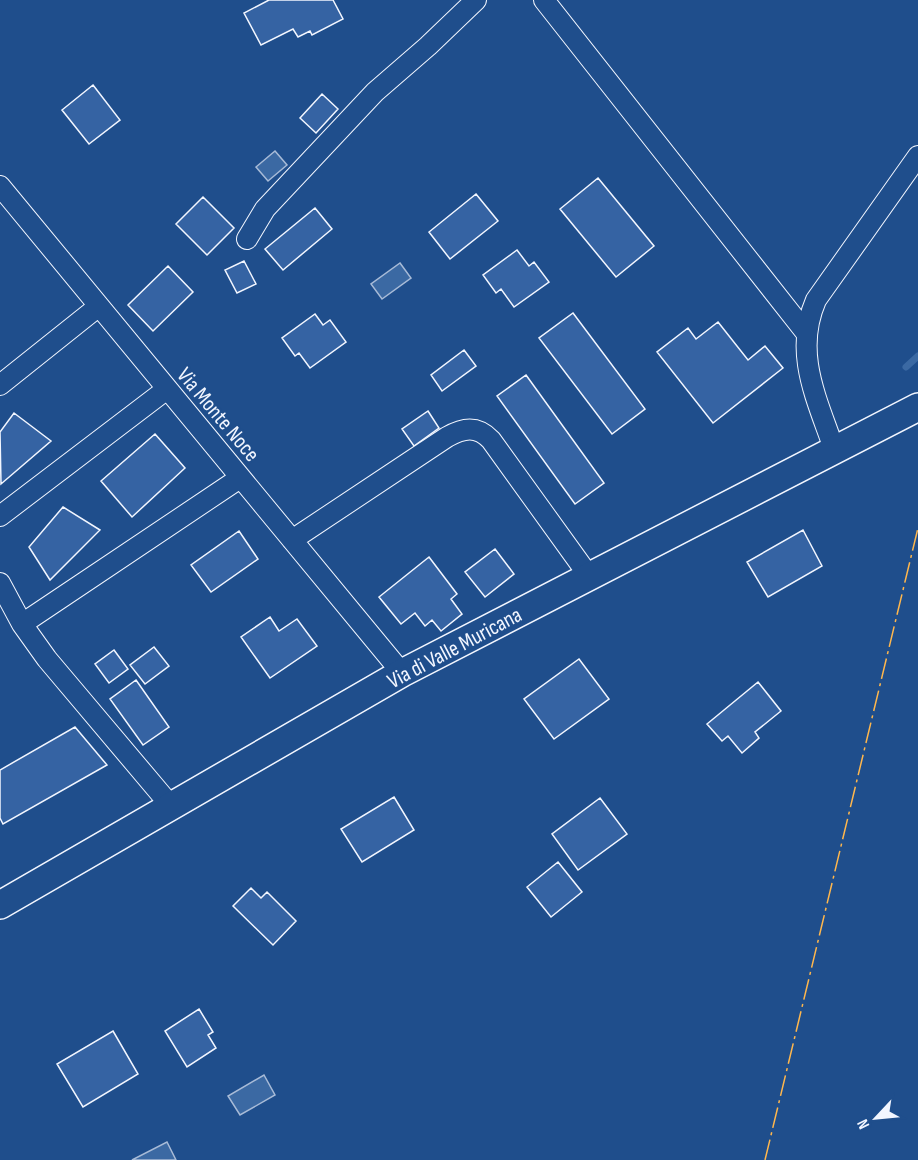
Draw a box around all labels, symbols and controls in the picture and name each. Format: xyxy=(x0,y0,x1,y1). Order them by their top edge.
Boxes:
street label: Via Monte Noce xyxy=(171,362,265,468)
street label: Via di Valle Muricana xyxy=(383,602,527,695)
north arrow xyxy=(846,1088,906,1148)
text: N xyxy=(853,1116,874,1132)

